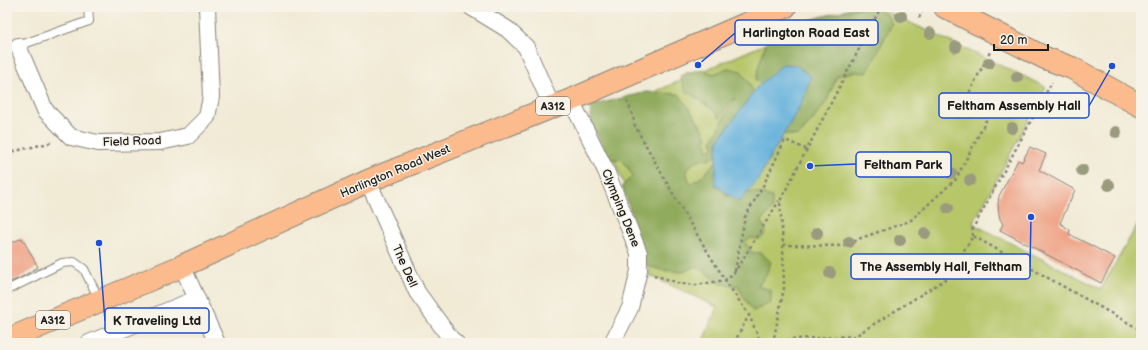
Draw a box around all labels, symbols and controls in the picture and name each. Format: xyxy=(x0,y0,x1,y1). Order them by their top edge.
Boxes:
callout: Harlington Road East xyxy=(735,20,878,45)
text: Harlington Road East xyxy=(743,25,870,41)
scale bar xyxy=(994,26,1048,52)
text: 20 m xyxy=(1000,33,1027,48)
callout: Feltham Assembly Hall xyxy=(939,93,1089,118)
road number: A312 xyxy=(536,97,570,115)
text: Feltham Assembly Hall xyxy=(947,98,1081,114)
street label: Field Road xyxy=(102,133,162,150)
street label: Harlington Road West xyxy=(338,141,453,201)
callout: Feltham Park xyxy=(856,152,951,177)
text: Feltham Park xyxy=(864,157,943,173)
street label: Clymping Dene xyxy=(598,167,643,249)
street label: The Dell xyxy=(389,243,421,290)
callout: The Assembly Hall, Feltham xyxy=(851,254,1030,279)
text: The Assembly Hall, Feltham xyxy=(860,259,1022,275)
callout: K Traveling Ltd xyxy=(105,308,209,333)
road number: A312 xyxy=(36,311,70,329)
text: K Traveling Ltd xyxy=(113,313,201,329)

